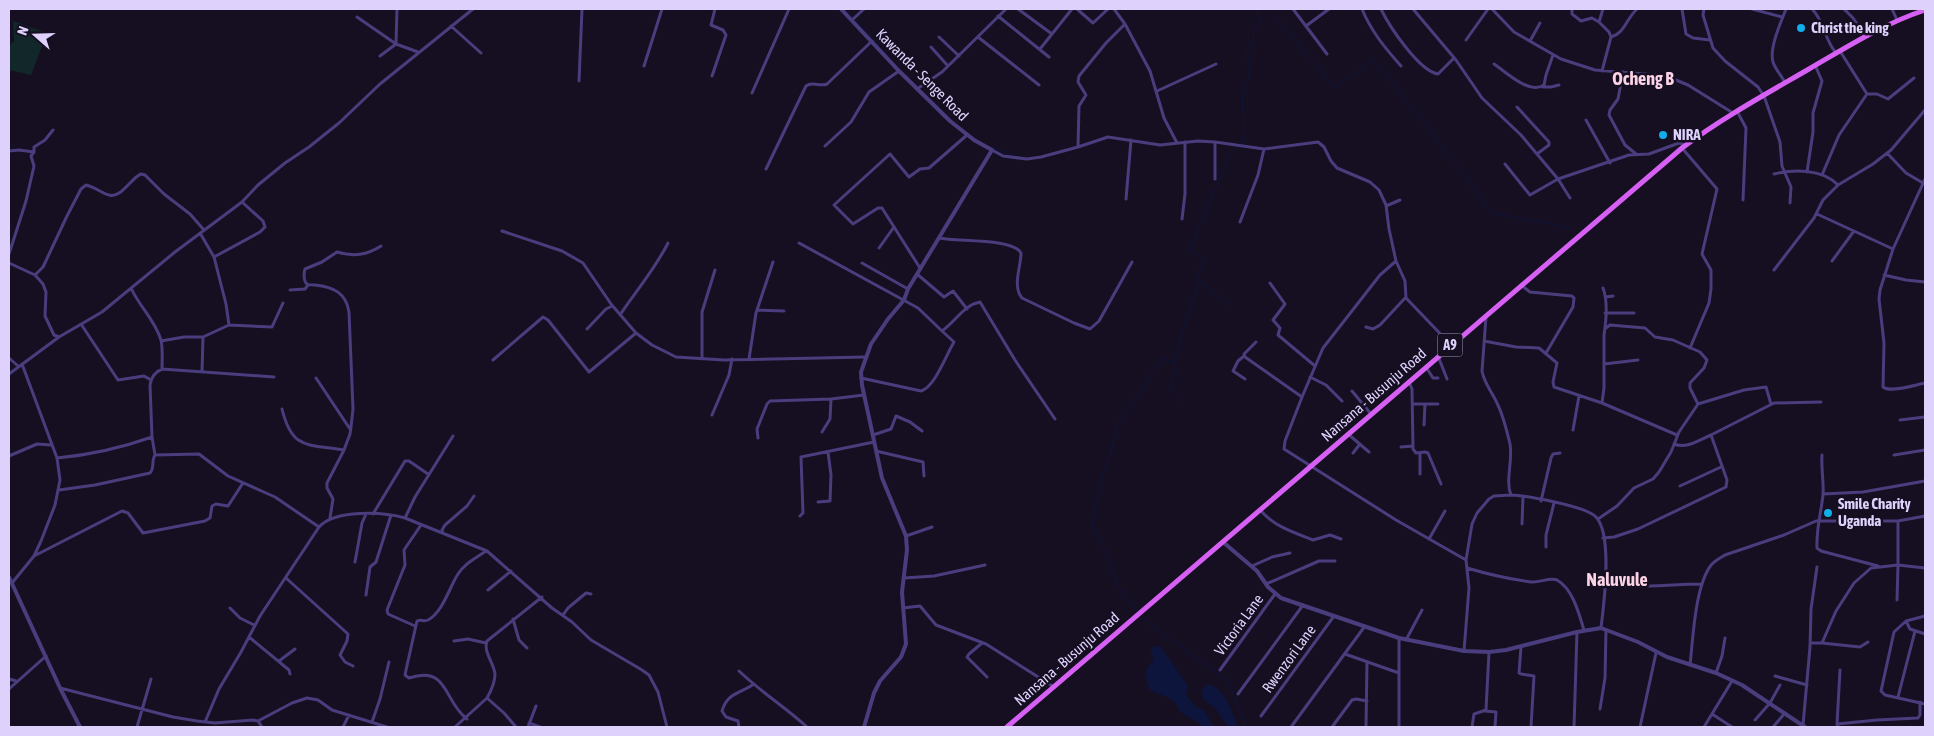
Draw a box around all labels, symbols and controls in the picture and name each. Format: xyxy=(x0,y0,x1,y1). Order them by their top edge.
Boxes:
north arrow xyxy=(10,10,60,60)
place label: Christ the king xyxy=(1811,19,1889,36)
marker: Christ the king xyxy=(1795,22,1807,34)
text: N xyxy=(14,24,32,37)
street label: Kawanda - Senge Road xyxy=(873,25,972,124)
district label: Ocheng B xyxy=(1612,68,1674,89)
place label: NIRA xyxy=(1673,126,1701,143)
marker: NIRA xyxy=(1657,129,1669,141)
road number: A9 xyxy=(1438,334,1462,356)
street label: Nansana - Busunju Road xyxy=(1318,345,1429,445)
place label: Smile Charity Uganda xyxy=(1838,495,1911,529)
marker: Smile Charity Uganda xyxy=(1822,507,1834,519)
district label: Naluvule xyxy=(1586,569,1648,590)
street label: Victoria Lane xyxy=(1211,591,1267,659)
street label: Nansana - Busunju Road xyxy=(1011,609,1122,709)
street label: Rwenzori Lane xyxy=(1258,621,1319,696)

